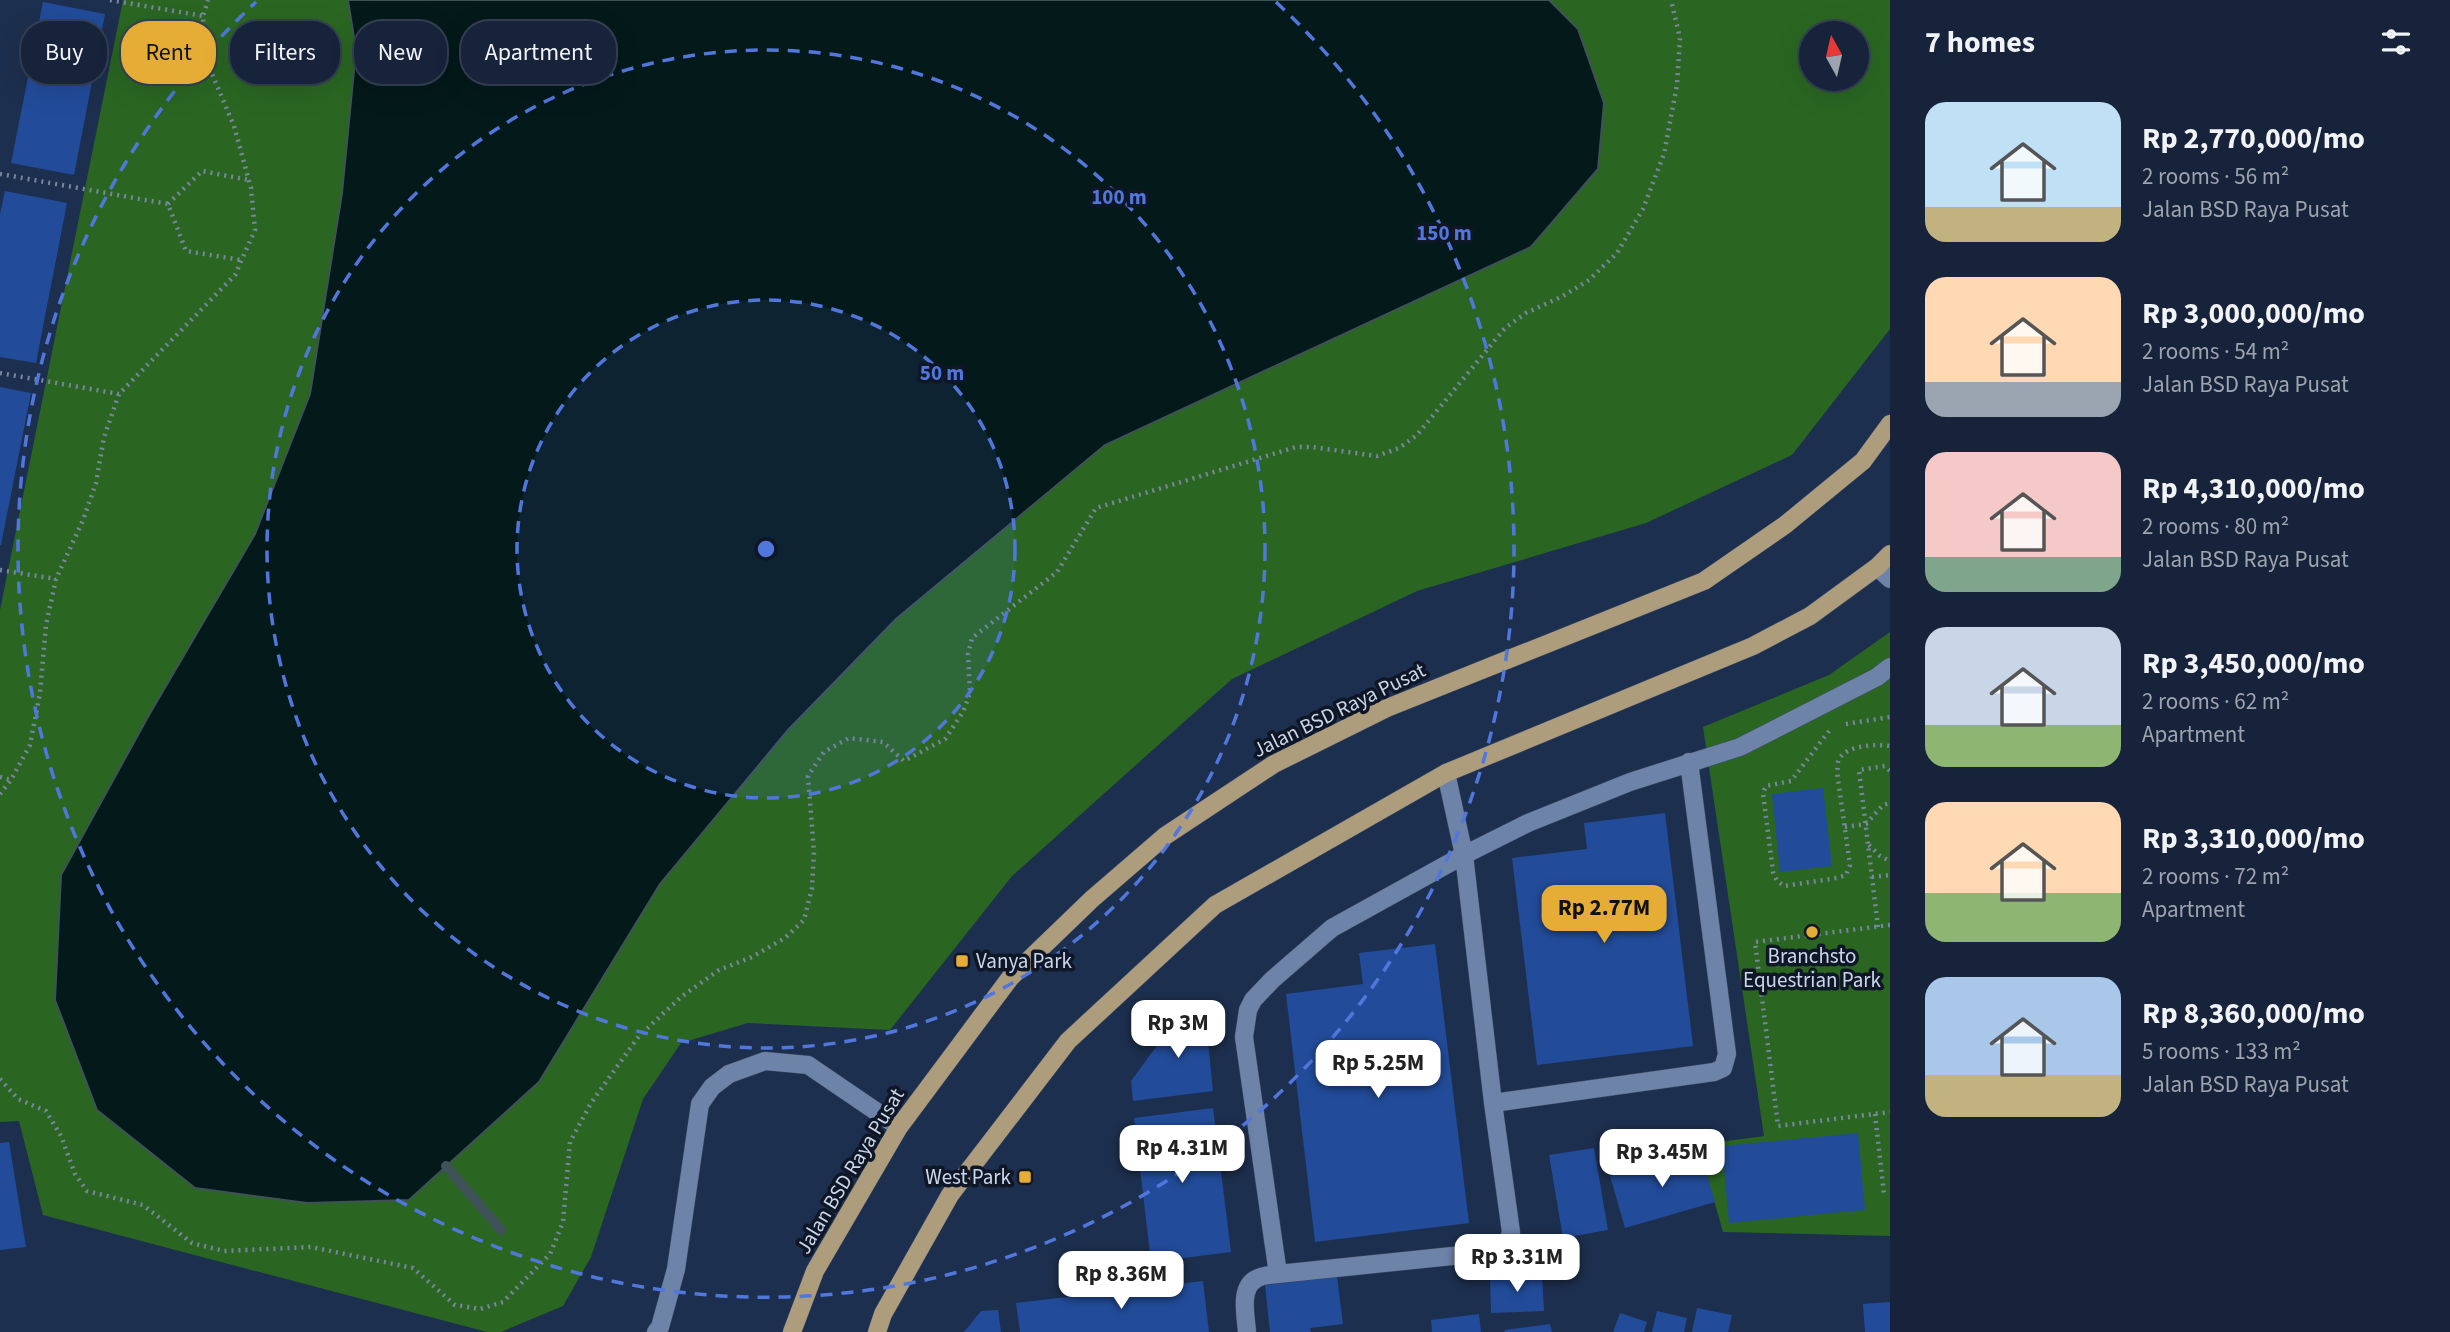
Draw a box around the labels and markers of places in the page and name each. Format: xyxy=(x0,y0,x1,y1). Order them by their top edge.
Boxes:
centre of rings xyxy=(754,537,778,561)
pin: Rp 2.77M xyxy=(1532,886,1676,945)
marker: Branchsto Equestrian Park xyxy=(1804,924,1820,940)
place label: Branchsto Equestrian Park xyxy=(1743,941,1882,995)
place label: Vanya Park xyxy=(976,946,1072,976)
marker: Vanya Park xyxy=(954,953,970,969)
pin: Rp 3M xyxy=(1129,1000,1227,1060)
pin: Rp 5.25M xyxy=(1306,1040,1450,1100)
pin: Rp 4.31M xyxy=(1110,1126,1254,1185)
pin: Rp 3.45M xyxy=(1590,1130,1734,1189)
place label: West Park xyxy=(925,1162,1012,1192)
marker: West Park xyxy=(1017,1169,1033,1185)
pin: Rp 3.31M xyxy=(1445,1234,1589,1294)
pin: Rp 8.36M xyxy=(1049,1252,1193,1311)

